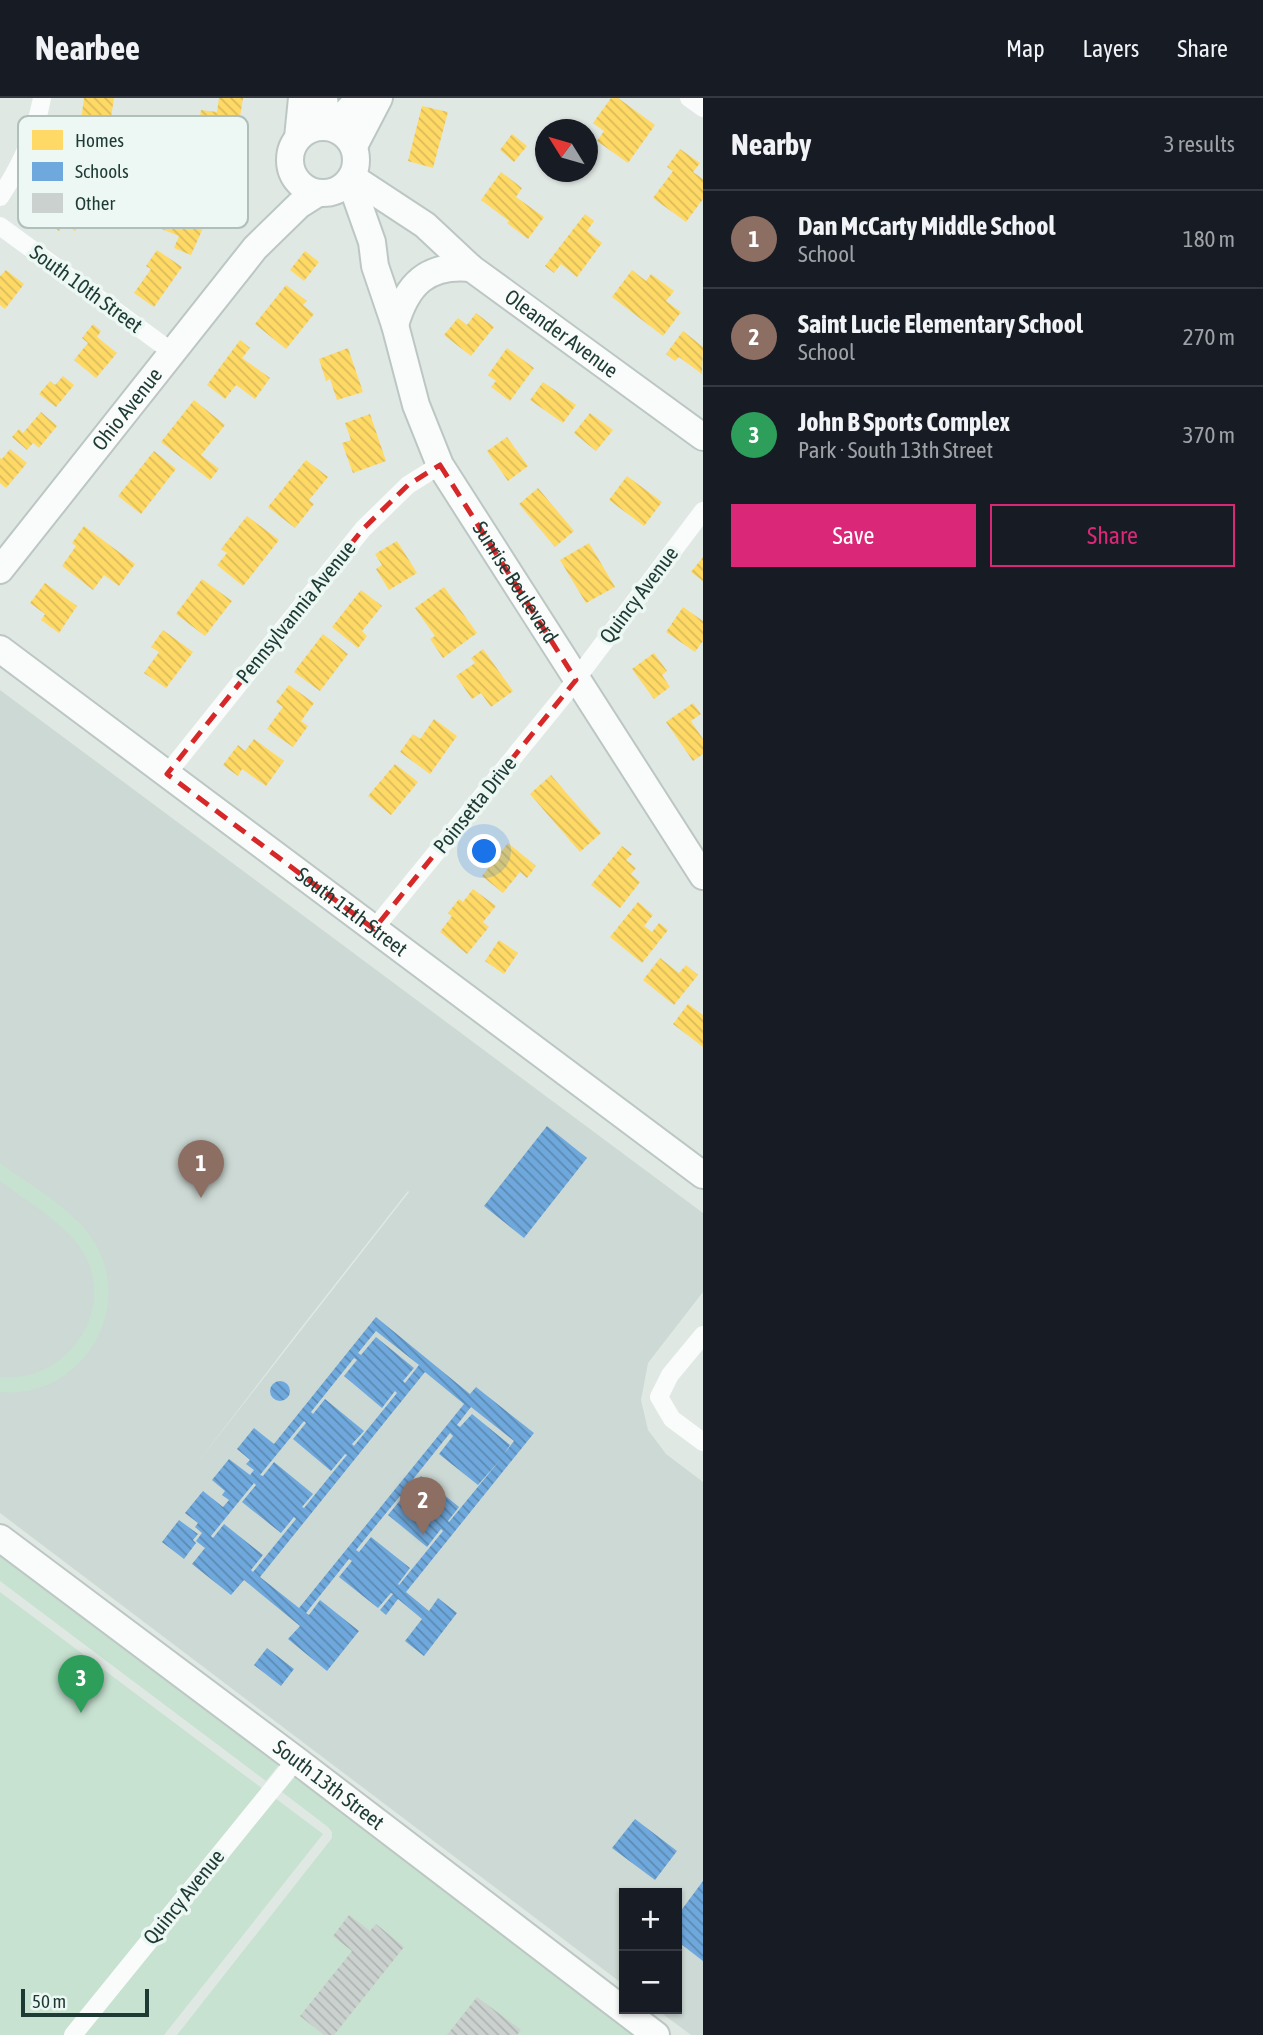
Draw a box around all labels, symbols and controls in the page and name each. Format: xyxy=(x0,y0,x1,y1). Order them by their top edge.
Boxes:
text: Nearbee xyxy=(35,29,140,67)
text: Map xyxy=(1006,35,1045,62)
text: Layers xyxy=(1083,35,1139,62)
text: Share xyxy=(1177,35,1228,62)
legend xyxy=(18,116,248,228)
north arrow xyxy=(535,119,598,182)
text: Nearby xyxy=(731,127,811,161)
text: Homes xyxy=(75,129,124,151)
text: 3 results xyxy=(1164,131,1235,157)
text: Schools xyxy=(75,160,129,182)
text: Other xyxy=(75,192,115,214)
text: Dan McCarty Middle School xyxy=(798,211,1055,241)
text: 1 xyxy=(749,226,759,252)
text: 180 m xyxy=(1183,226,1235,252)
street label: South 10th Street xyxy=(26,239,147,337)
text: School xyxy=(798,241,855,267)
street label: Oleander Avenue xyxy=(501,284,623,382)
text: Saint Lucie Elementary School xyxy=(798,309,1083,339)
text: 2 xyxy=(749,324,759,350)
text: 270 m xyxy=(1183,324,1235,350)
text: School xyxy=(798,339,855,365)
street label: Ohio Avenue xyxy=(87,363,166,455)
text: John B Sports Complex xyxy=(798,407,1010,437)
text: 3 xyxy=(749,422,759,448)
text: 370 m xyxy=(1183,422,1235,448)
text: Park · South 13th Street xyxy=(798,437,993,463)
button: Save xyxy=(731,504,976,567)
button: Share xyxy=(990,504,1235,567)
street label: Sunrise Boulevard xyxy=(468,517,564,647)
street label: Pennsylvannia Avenue xyxy=(231,536,360,687)
street label: Quincy Avenue xyxy=(594,541,682,647)
street label: Poinsetta Drive xyxy=(428,751,520,858)
your location xyxy=(467,834,501,868)
street label: South 11th Street xyxy=(292,862,413,961)
pin: 1 xyxy=(178,1140,224,1198)
pin: 2 xyxy=(400,1477,446,1535)
pin: 3 xyxy=(58,1655,104,1713)
street label: South 13th Street xyxy=(269,1734,389,1834)
street label: Quincy Avenue xyxy=(138,1844,229,1949)
map controls xyxy=(619,1888,682,2014)
button: + xyxy=(619,1888,682,1951)
button: − xyxy=(619,1951,682,2014)
scale bar xyxy=(21,1986,149,2018)
text: 50 m xyxy=(32,1990,66,2012)

